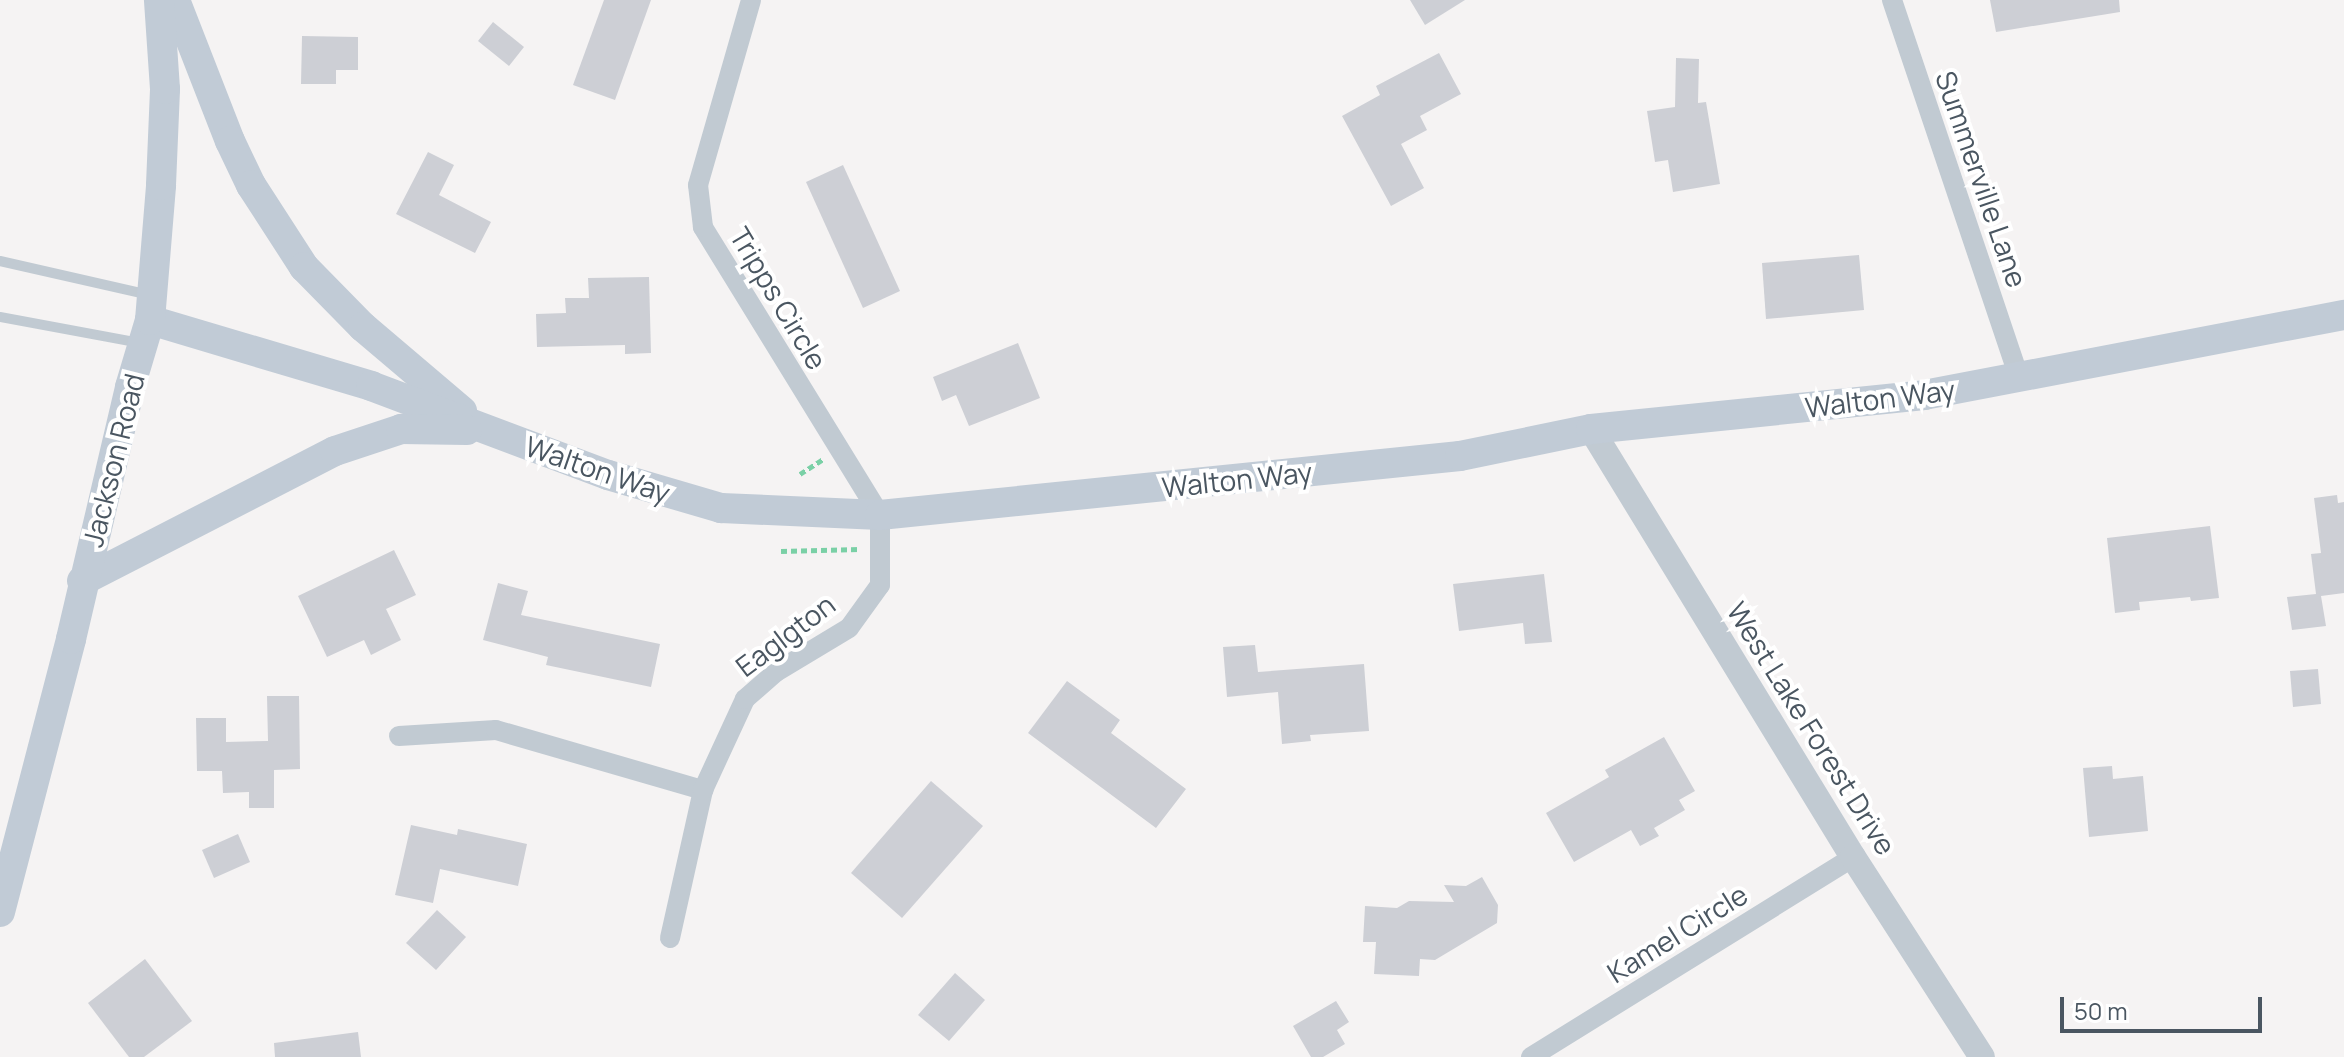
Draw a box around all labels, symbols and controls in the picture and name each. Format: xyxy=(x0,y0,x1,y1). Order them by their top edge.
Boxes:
street label: Summerville Lane xyxy=(1929,67,2035,291)
street label: Tripps Circle xyxy=(723,221,835,375)
street label: Jackson Road xyxy=(75,370,151,550)
street label: Walton Way xyxy=(1803,372,1957,424)
street label: Walton Way xyxy=(521,429,675,509)
street label: Walton Way xyxy=(1160,454,1314,504)
street label: Eaglgton xyxy=(729,587,841,683)
street label: West Lake Forest Drive xyxy=(1721,596,1903,860)
street label: Kamel Circle xyxy=(1601,877,1753,989)
scale bar xyxy=(2064,981,2266,1031)
text: 50 m xyxy=(2074,994,2128,1027)

